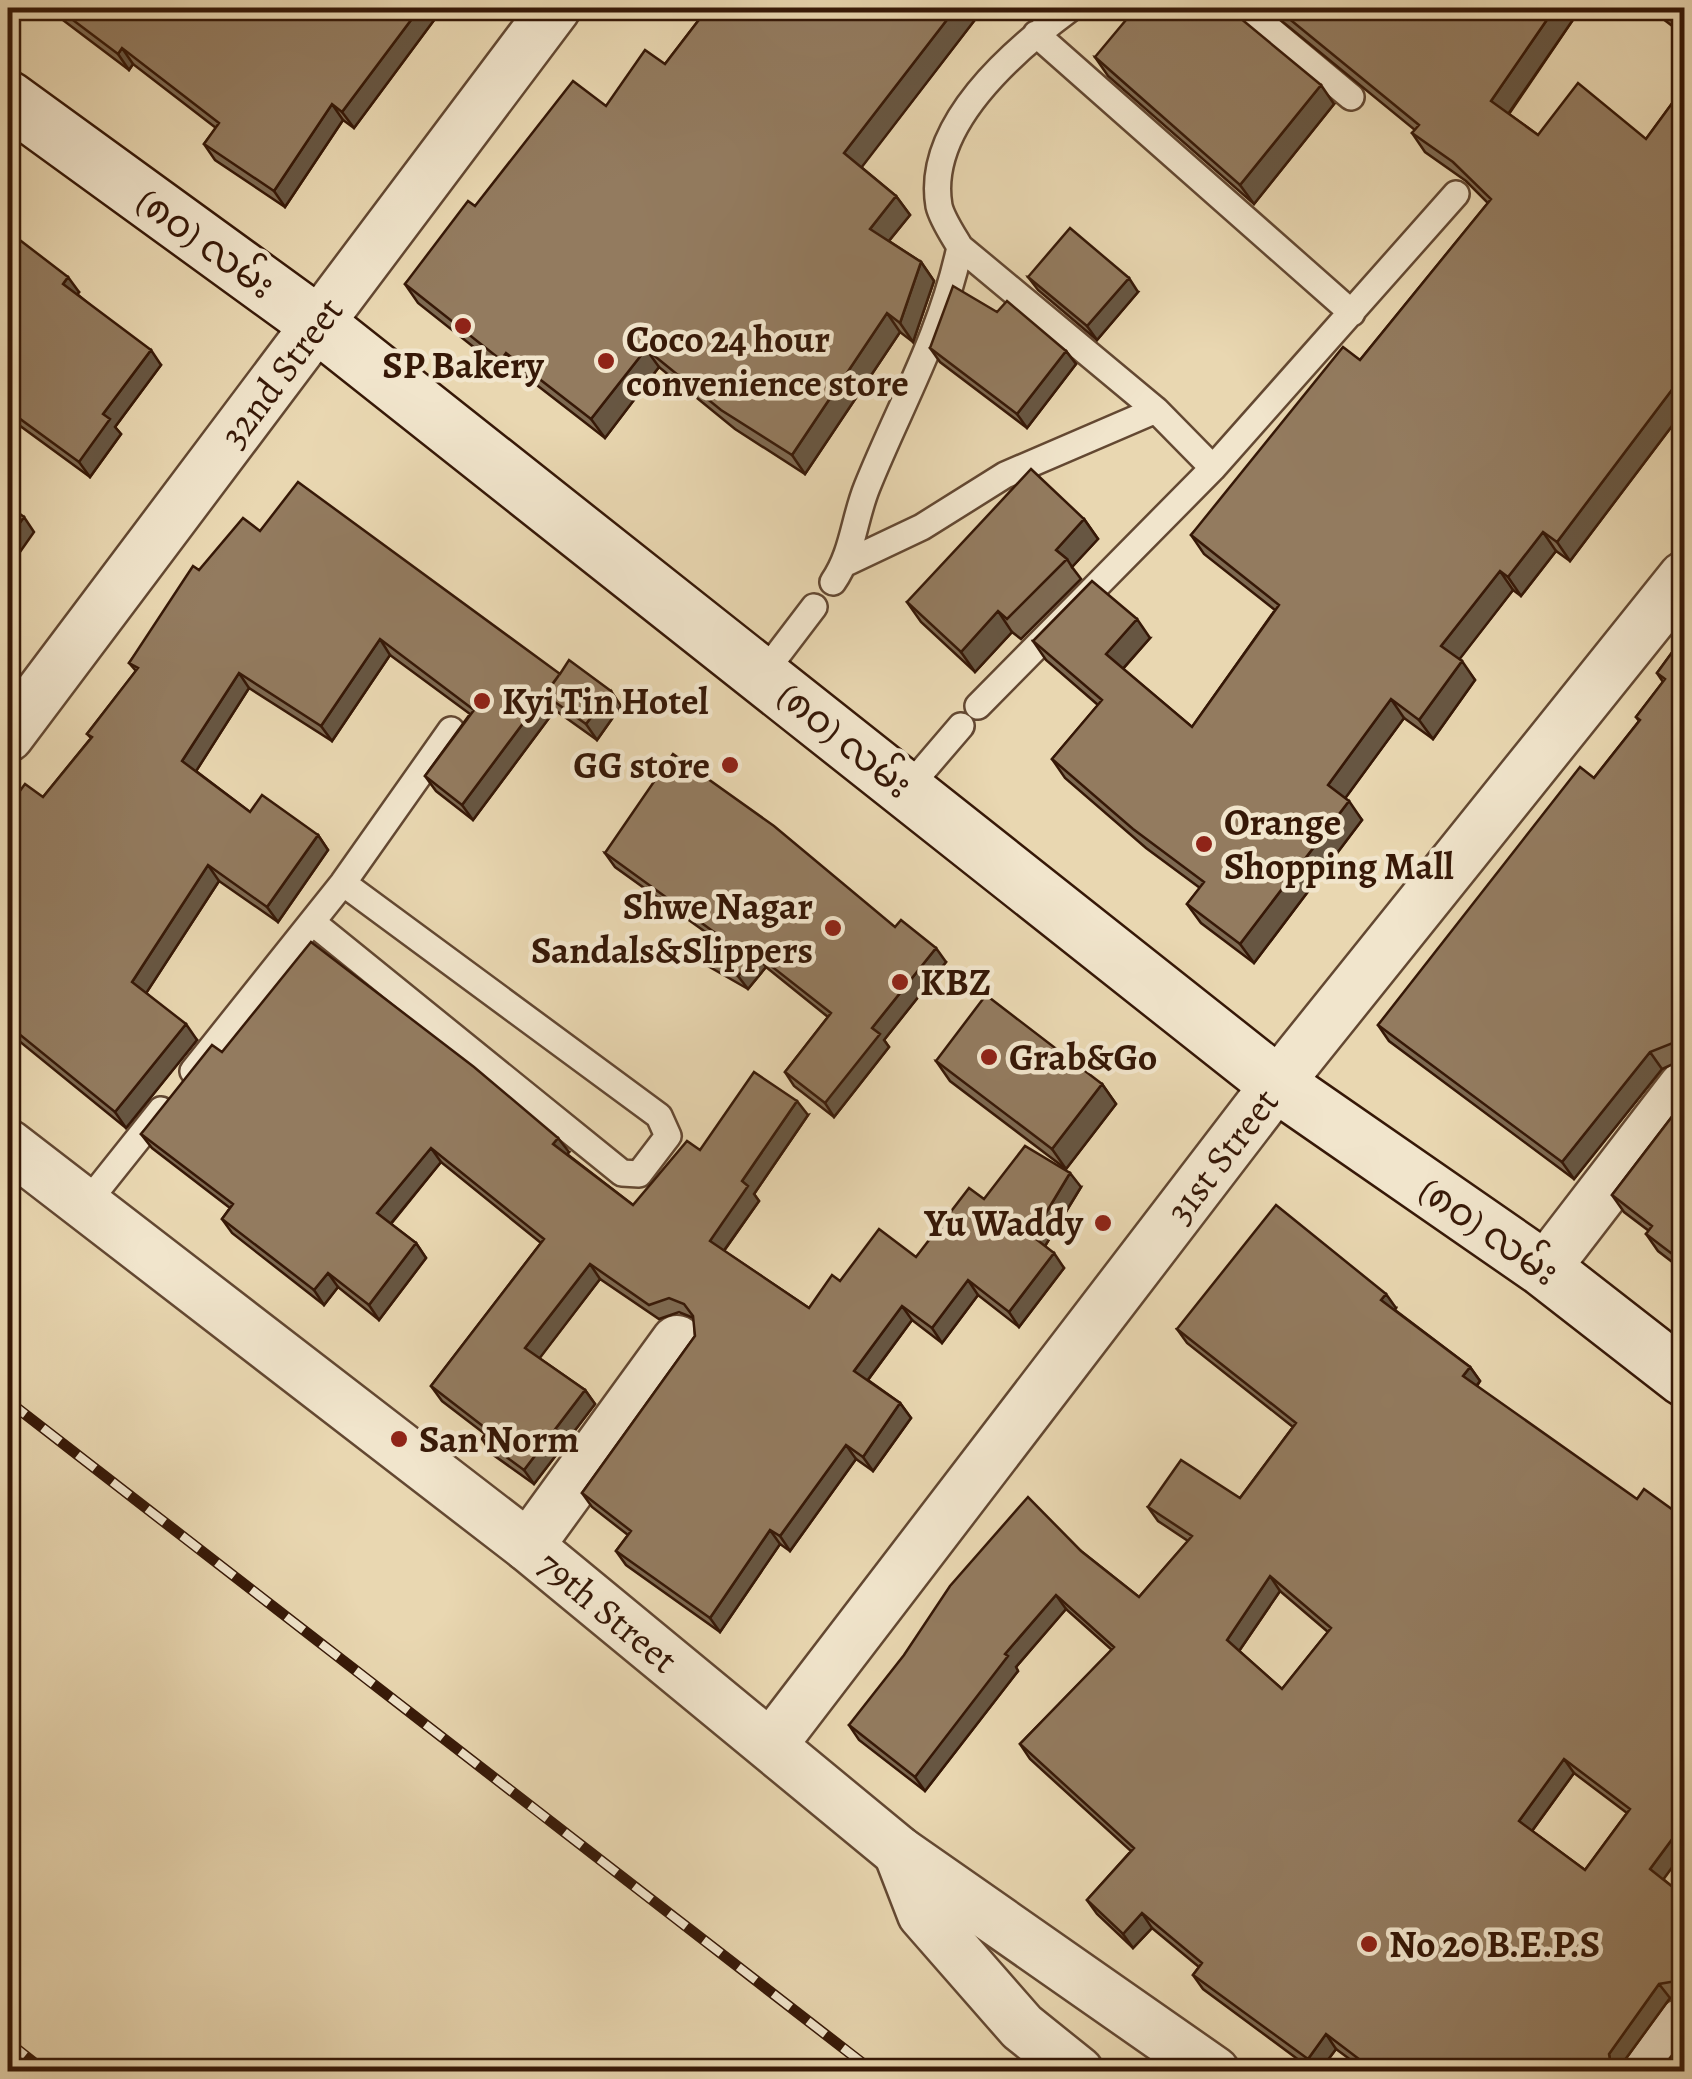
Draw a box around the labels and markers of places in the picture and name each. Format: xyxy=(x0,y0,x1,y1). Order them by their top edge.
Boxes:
place label: Coco 24 hour convenience store xyxy=(626,313,909,409)
marker: SP Bakery xyxy=(452,315,474,337)
place label: SP Bakery xyxy=(382,339,545,391)
marker: Coco 24 hour convenience store xyxy=(595,350,617,372)
place label: Kyi Tin Hotel xyxy=(502,675,708,727)
marker: Kyi Tin Hotel xyxy=(471,690,493,712)
place label: GG store xyxy=(573,739,710,791)
marker: GG store xyxy=(719,754,741,776)
place label: Orange Shopping Mall xyxy=(1224,796,1454,892)
marker: Orange Shopping Mall xyxy=(1193,833,1215,855)
place label: Shwe Nagar Sandals&Slippers xyxy=(531,880,813,976)
marker: Shwe Nagar Sandals&Slippers xyxy=(822,917,844,939)
place label: KBZ xyxy=(920,956,991,1008)
marker: KBZ xyxy=(889,971,911,993)
place label: Grab&Go xyxy=(1009,1031,1157,1083)
marker: Grab&Go xyxy=(978,1046,1000,1068)
place label: Yu Waddy xyxy=(923,1197,1084,1249)
marker: Yu Waddy xyxy=(1092,1212,1114,1234)
place label: San Norm xyxy=(419,1413,579,1465)
marker: San Norm xyxy=(388,1428,410,1450)
place label: No 20 B.E.P.S xyxy=(1389,1918,1600,1970)
marker: No 20 B.E.P.S xyxy=(1358,1933,1380,1955)

